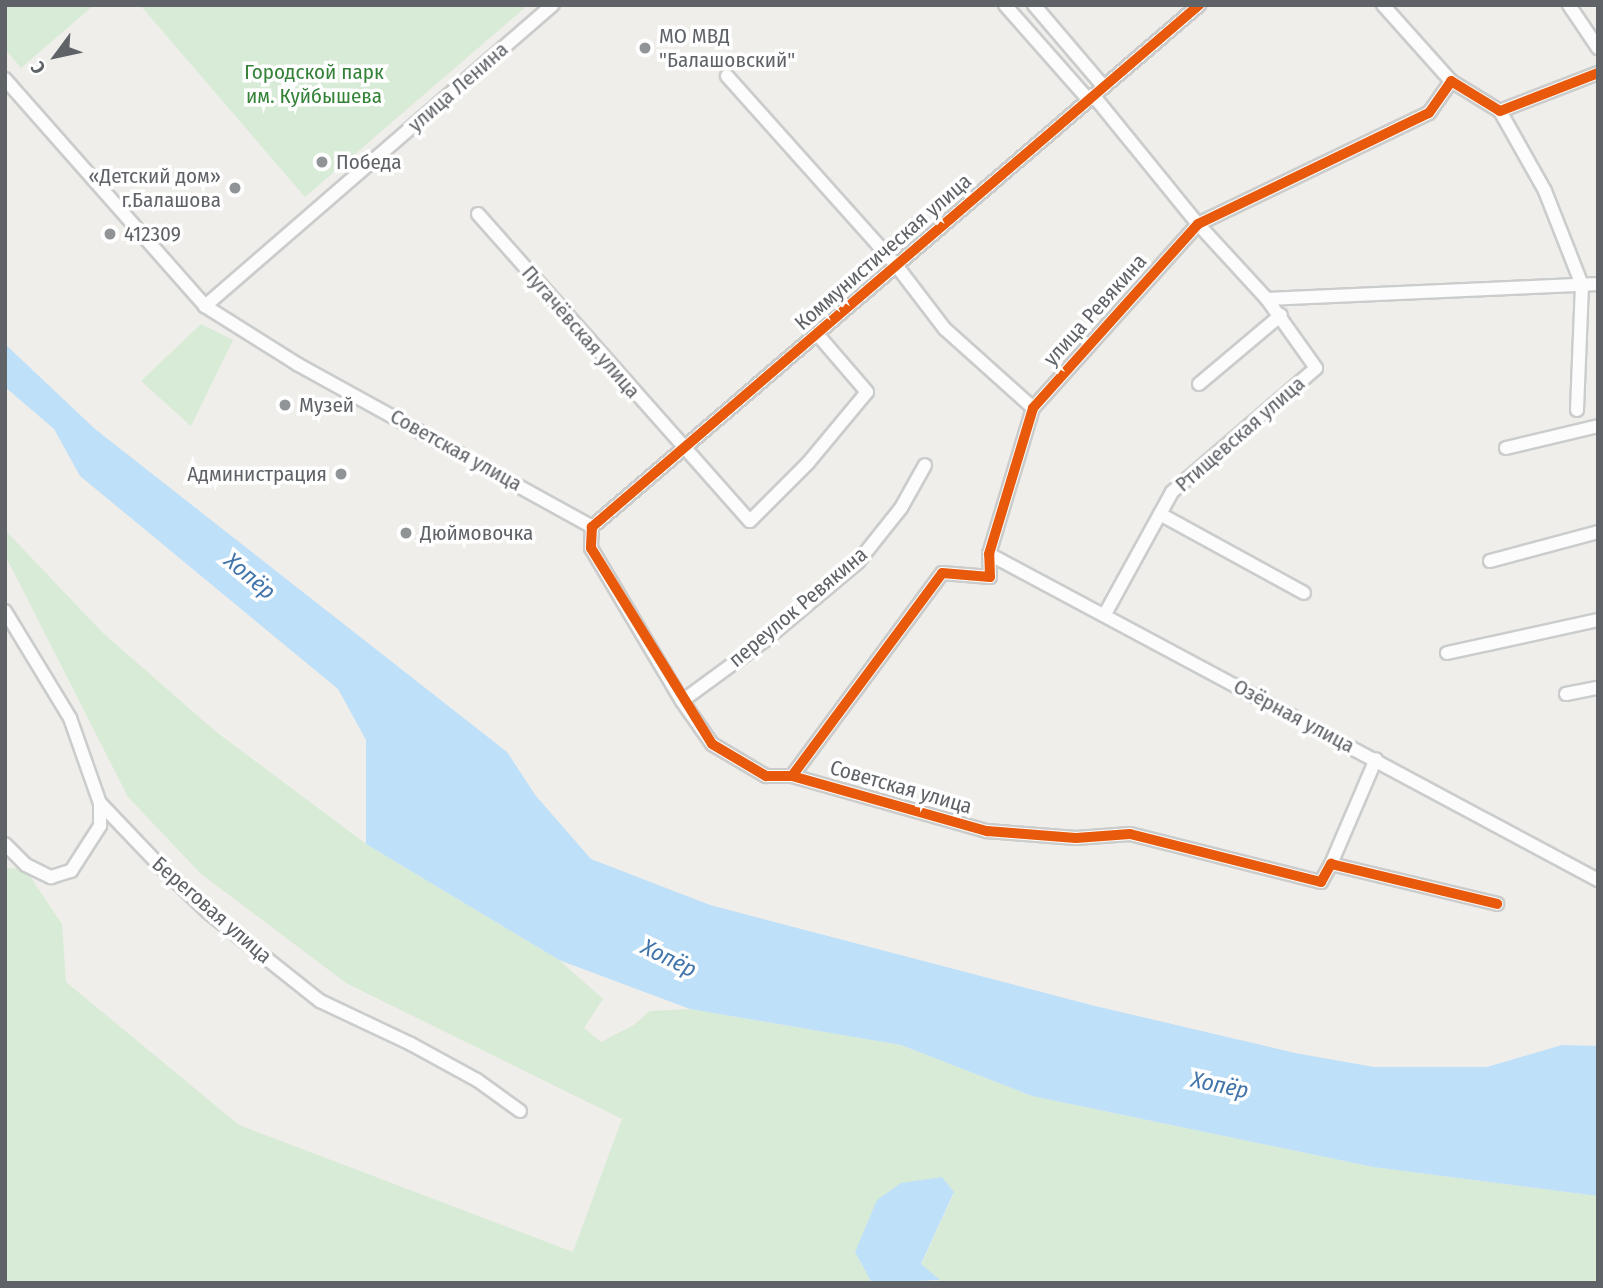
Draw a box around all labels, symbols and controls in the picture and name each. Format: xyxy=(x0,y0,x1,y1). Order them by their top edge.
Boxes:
north arrow xyxy=(21,21,91,91)
place label: МО МВД "Балашовский" xyxy=(659,23,795,73)
street label: улица Ленина xyxy=(403,37,513,137)
marker: МО МВД "Балашовский" xyxy=(637,40,653,56)
text: С xyxy=(26,57,50,78)
park label: Городской парк им. Куйбышева xyxy=(244,59,384,109)
place label: Победа xyxy=(336,149,402,175)
marker: Победа xyxy=(314,154,330,170)
place label: «Детский дом» г.Балашова xyxy=(88,163,221,213)
street label: Коммунистическая улица xyxy=(790,169,976,335)
marker: «Детский дом» г.Балашова xyxy=(227,180,243,196)
place label: 412309 xyxy=(124,221,181,247)
marker: 412309 xyxy=(102,226,118,242)
street label: улица Ревякина xyxy=(1038,249,1152,371)
street label: Пугачёвская улица xyxy=(516,260,646,404)
street label: Ртищевская улица xyxy=(1170,371,1310,497)
place label: Музей xyxy=(299,392,354,418)
marker: Музей xyxy=(277,397,293,413)
street label: Советская улица xyxy=(386,403,526,497)
place label: Администрация xyxy=(187,461,327,487)
marker: Администрация xyxy=(333,466,349,482)
place label: Дюймовочка xyxy=(420,520,533,546)
marker: Дюймовочка xyxy=(398,525,414,541)
street label: переулок Ревякина xyxy=(724,542,872,672)
water label: Хопёр xyxy=(219,547,281,605)
street label: Озёрная улица xyxy=(1229,674,1359,758)
street label: Советская улица xyxy=(827,755,975,819)
street label: Береговая улица xyxy=(147,851,277,969)
water label: Хопёр xyxy=(637,933,701,983)
water label: Хопёр xyxy=(1189,1065,1251,1105)

